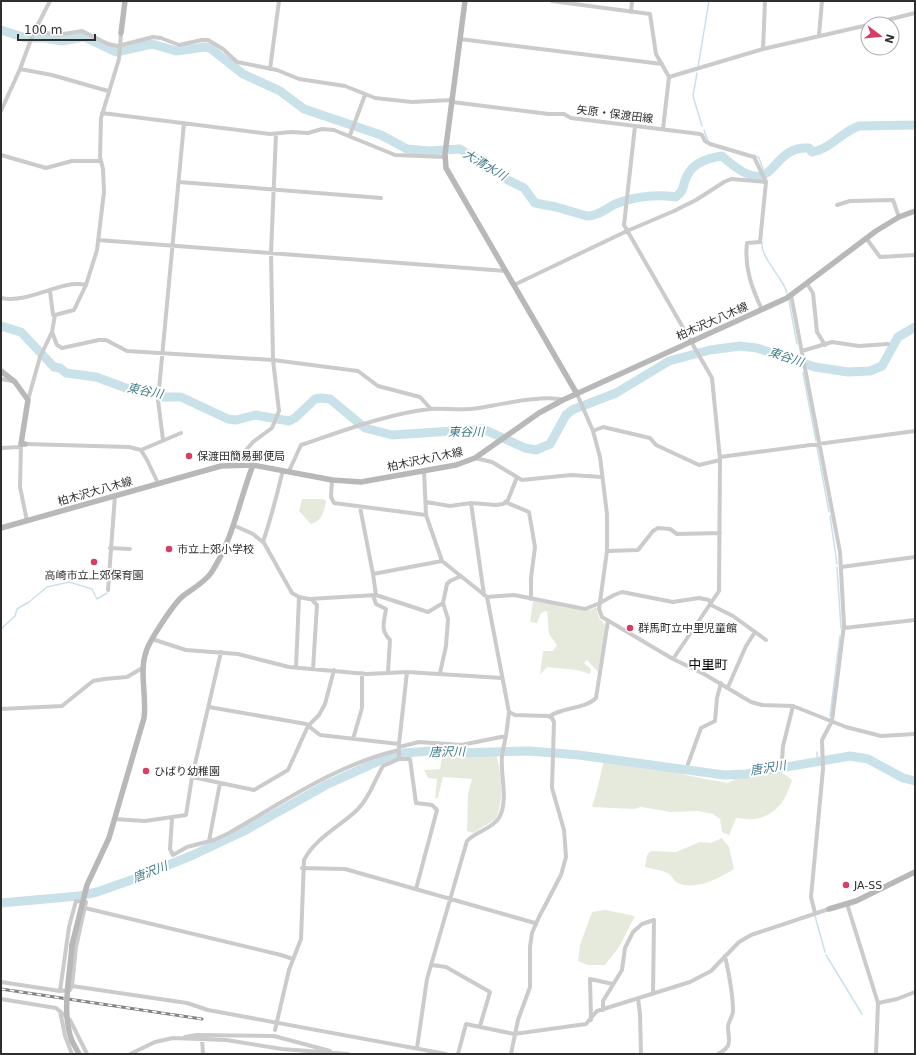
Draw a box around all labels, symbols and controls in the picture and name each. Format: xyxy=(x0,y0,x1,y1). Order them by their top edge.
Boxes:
scale bar xyxy=(18,16,95,42)
north arrow xyxy=(860,16,900,56)
text: 100 m xyxy=(24,23,62,37)
text: N xyxy=(882,32,897,45)
street label: 矢原・保渡田線 xyxy=(576,103,654,126)
water label: 大清水川 xyxy=(461,147,511,184)
street label: 柏木沢大八木線 xyxy=(674,300,750,343)
water label: 東谷川 xyxy=(767,345,807,370)
water label: 東谷川 xyxy=(126,381,166,402)
water label: 東谷川 xyxy=(448,425,486,439)
street label: 柏木沢大八木線 xyxy=(386,445,464,474)
place label: 保渡田簡易郵便局 xyxy=(197,450,285,463)
marker: 保渡田簡易郵便局 xyxy=(184,451,194,461)
street label: 柏木沢大八木線 xyxy=(56,475,134,508)
place label: 市立上郊小学校 xyxy=(177,543,254,556)
marker: 市立上郊小学校 xyxy=(164,544,174,554)
marker: 高崎市立上郊保育園 xyxy=(89,557,99,567)
place label: 高崎市立上郊保育園 xyxy=(45,569,144,582)
place label: 群馬町立中里児童館 xyxy=(638,622,737,635)
marker: 群馬町立中里児童館 xyxy=(625,623,635,633)
district label: 中里町 xyxy=(688,657,728,672)
water label: 唐沢川 xyxy=(429,745,467,759)
water label: 唐沢川 xyxy=(749,758,789,778)
place label: ひばり幼稚園 xyxy=(154,765,220,778)
marker: ひばり幼稚園 xyxy=(141,766,151,776)
water label: 唐沢川 xyxy=(131,858,171,885)
place label: JA-SS xyxy=(853,879,882,892)
marker: JA-SS xyxy=(841,880,851,890)

